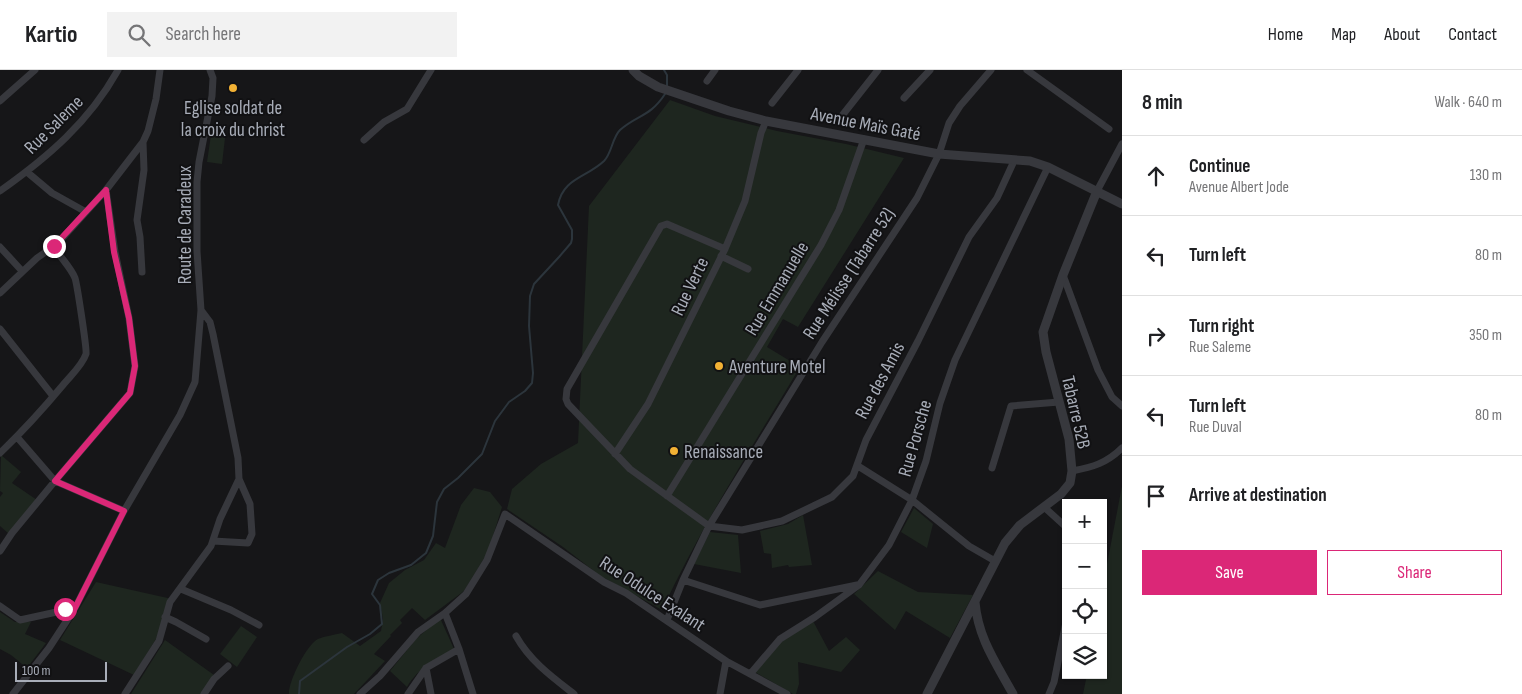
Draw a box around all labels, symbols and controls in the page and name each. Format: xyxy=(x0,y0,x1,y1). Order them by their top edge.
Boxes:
search box xyxy=(107,12,457,57)
text: Kartio xyxy=(25,20,77,49)
icon: search xyxy=(125,21,153,49)
text: Search here xyxy=(165,23,241,46)
text: Home xyxy=(1268,24,1303,45)
text: Map xyxy=(1331,24,1356,45)
text: About xyxy=(1384,24,1420,45)
text: Contact xyxy=(1448,24,1497,45)
marker: Eglise soldat de la croix du christ xyxy=(227,82,239,94)
text: 8 min xyxy=(1142,90,1183,115)
street label: Rue Saleme xyxy=(20,91,88,159)
text: Walk · 640 m xyxy=(1435,93,1502,112)
place label: Eglise soldat de la croix du christ xyxy=(181,97,285,142)
street label: Avenue Maïs Gaté xyxy=(808,102,923,146)
text: Continue xyxy=(1189,155,1250,178)
icon: ahead xyxy=(1142,162,1170,190)
street label: Route de Caradeux xyxy=(174,166,197,284)
text: 130 m xyxy=(1470,166,1502,185)
text: Avenue Albert Jode xyxy=(1189,178,1289,197)
street label: Rue Mélisse (Tabarre 52) xyxy=(798,204,900,344)
route end xyxy=(43,235,66,258)
street label: Rue Emmanuelle xyxy=(740,238,814,340)
icon: left xyxy=(1142,242,1170,270)
text: Turn left xyxy=(1189,244,1246,267)
text: 80 m xyxy=(1475,246,1502,265)
street label: Rue Verte xyxy=(666,254,714,320)
text: Turn right xyxy=(1189,315,1254,338)
icon: right xyxy=(1142,322,1170,350)
text: 350 m xyxy=(1469,326,1502,345)
street label: Rue des Amis xyxy=(850,338,910,423)
text: Rue Saleme xyxy=(1189,338,1251,357)
place label: Aventure Motel xyxy=(728,356,826,379)
marker: Aventure Motel xyxy=(713,360,725,372)
street label: Tabarre 52B xyxy=(1056,374,1095,451)
text: Turn left xyxy=(1189,395,1246,418)
street label: Rue Porsche xyxy=(894,397,937,479)
icon: left xyxy=(1142,402,1170,430)
text: 80 m xyxy=(1475,406,1502,425)
text: Rue Duval xyxy=(1189,418,1242,437)
place label: Renaissance xyxy=(684,441,763,464)
marker: Renaissance xyxy=(668,445,680,457)
icon: arrive xyxy=(1142,482,1170,510)
text: Arrive at destination xyxy=(1189,484,1327,507)
map controls xyxy=(1062,499,1107,679)
button: + xyxy=(1062,499,1107,544)
button: − xyxy=(1062,544,1107,589)
button: Save xyxy=(1142,550,1317,595)
button: Share xyxy=(1327,550,1502,595)
street label: Rue Odulce Exalant xyxy=(595,552,709,637)
button: locate xyxy=(1062,589,1107,634)
route start xyxy=(54,598,77,621)
button: layers xyxy=(1062,634,1107,679)
scale bar xyxy=(15,659,108,682)
text: 100 m xyxy=(22,662,51,679)

